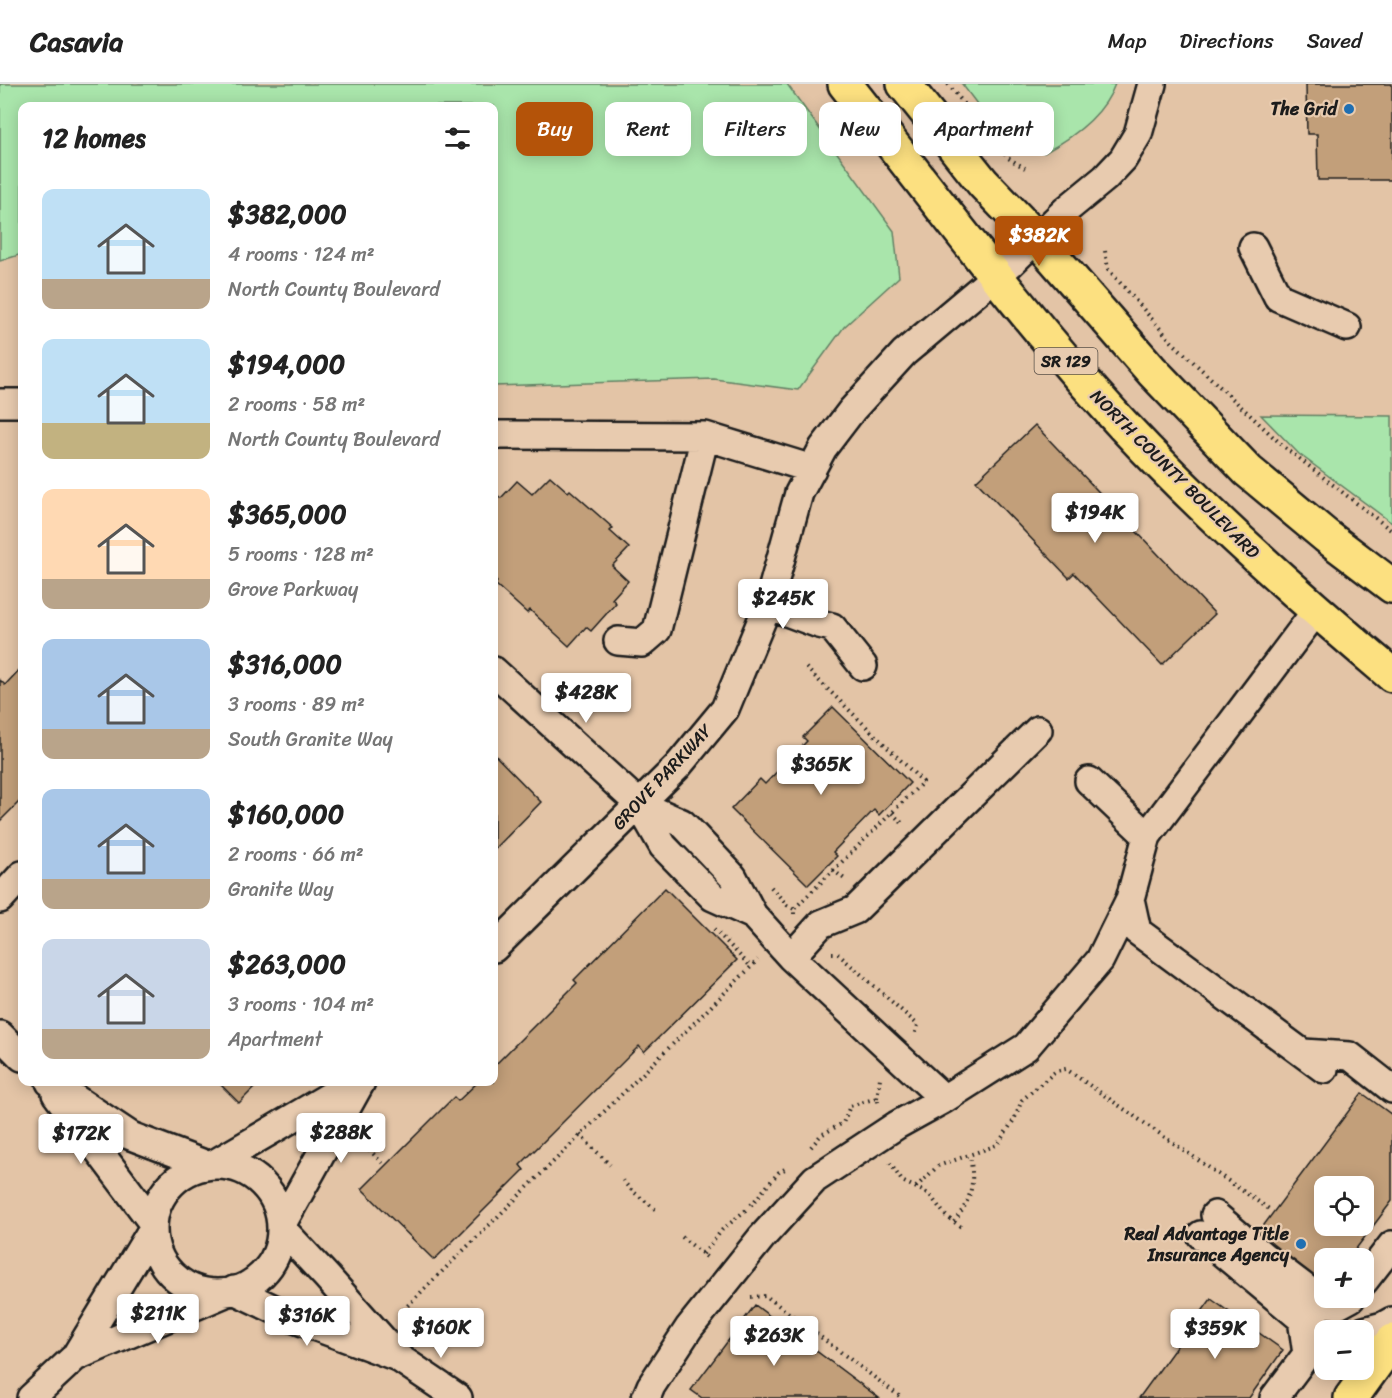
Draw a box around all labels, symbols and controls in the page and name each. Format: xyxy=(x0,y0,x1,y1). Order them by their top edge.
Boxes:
text: Casavia xyxy=(30,17,123,66)
text: Map xyxy=(1108,22,1146,60)
text: Directions xyxy=(1179,22,1274,60)
text: Saved xyxy=(1307,22,1362,60)
place label: The Grid xyxy=(1271,93,1339,125)
chip: Buy xyxy=(516,102,593,156)
chip: Rent xyxy=(605,102,691,156)
chip: Filters xyxy=(703,102,807,156)
chip: New xyxy=(819,102,901,156)
chip: Apartment xyxy=(913,102,1054,156)
marker: The Grid xyxy=(1342,102,1356,116)
text: 12 homes xyxy=(42,115,146,161)
icon: filters xyxy=(441,122,474,155)
text: $382,000 xyxy=(228,191,347,237)
icon: home xyxy=(90,213,162,285)
pin: $382K xyxy=(997,216,1081,267)
text: $382K xyxy=(1009,218,1069,253)
text: 4 rooms · 124 m² xyxy=(228,237,375,272)
text: North County Boulevard xyxy=(228,272,440,307)
text: $194,000 xyxy=(228,341,345,387)
road number: SR 129 xyxy=(1034,348,1098,374)
icon: home xyxy=(90,363,162,435)
street label: NORTH COUNTY BOULEVARD xyxy=(1082,381,1268,567)
text: 2 rooms · 58 m² xyxy=(228,387,365,422)
text: North County Boulevard xyxy=(228,422,440,457)
text: $365,000 xyxy=(228,491,347,537)
pin: $194K xyxy=(1053,493,1137,544)
text: $194K xyxy=(1066,495,1124,530)
icon: home xyxy=(90,513,162,585)
text: 5 rooms · 128 m² xyxy=(228,537,374,572)
text: Grove Parkway xyxy=(228,572,358,607)
pin: $245K xyxy=(741,579,825,630)
text: $245K xyxy=(752,581,814,616)
text: $316,000 xyxy=(228,641,342,687)
icon: home xyxy=(90,663,162,735)
pin: $428K xyxy=(544,673,628,724)
text: $428K xyxy=(555,675,617,710)
text: 3 rooms · 89 m² xyxy=(228,687,365,722)
street label: GROVE PARKWAY xyxy=(604,716,721,838)
text: South Granite Way xyxy=(228,722,393,757)
pin: $365K xyxy=(779,745,863,796)
text: $365K xyxy=(791,747,851,782)
text: $160,000 xyxy=(228,791,344,837)
icon: home xyxy=(90,813,162,885)
text: 2 rooms · 66 m² xyxy=(228,837,364,872)
text: Granite Way xyxy=(228,872,334,907)
text: $263,000 xyxy=(228,941,346,987)
icon: home xyxy=(90,963,162,1035)
text: 3 rooms · 104 m² xyxy=(228,987,374,1022)
text: Apartment xyxy=(228,1022,322,1057)
pin: $288K xyxy=(299,1113,383,1164)
pin: $172K xyxy=(39,1114,123,1165)
text: $288K xyxy=(310,1115,372,1150)
text: $172K xyxy=(52,1116,110,1151)
map controls xyxy=(1314,1176,1374,1380)
button: locate xyxy=(1314,1176,1374,1236)
place label: Real Advantage Title Insurance Agency xyxy=(1123,1218,1290,1271)
marker: Real Advantage Title Insurance Agency xyxy=(1294,1237,1308,1251)
button: + xyxy=(1314,1248,1374,1308)
pin: $211K xyxy=(116,1294,200,1345)
text: $211K xyxy=(131,1296,185,1331)
pin: $316K xyxy=(265,1296,349,1347)
text: $316K xyxy=(279,1298,335,1333)
pin: $160K xyxy=(399,1308,483,1359)
pin: $359K xyxy=(1173,1309,1257,1360)
text: $160K xyxy=(412,1310,470,1345)
text: $359K xyxy=(1184,1311,1246,1346)
pin: $263K xyxy=(732,1316,816,1367)
text: $263K xyxy=(744,1318,804,1353)
button: − xyxy=(1314,1320,1374,1380)

